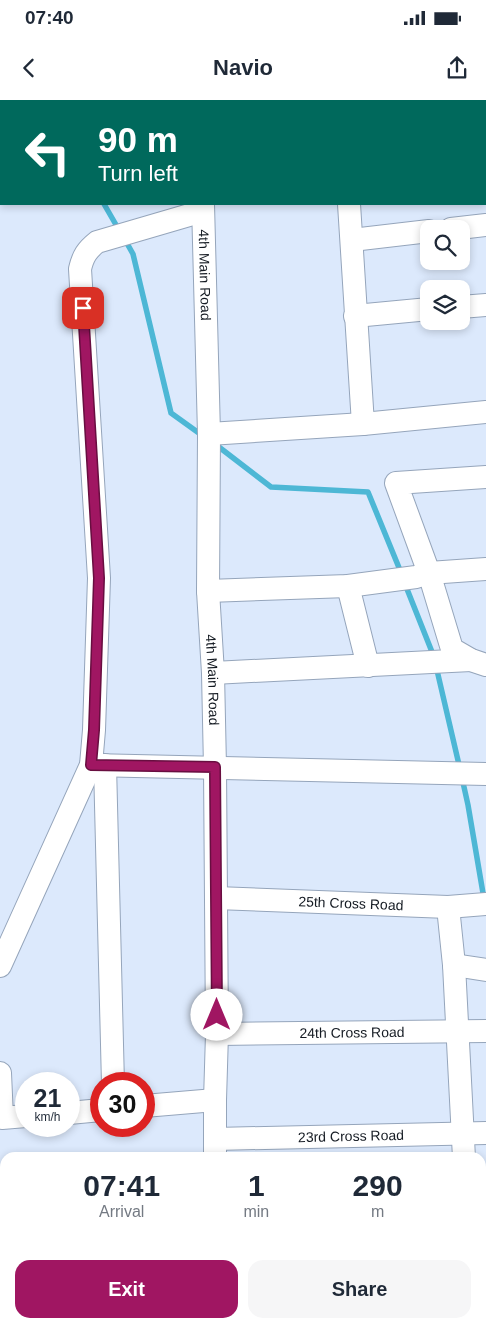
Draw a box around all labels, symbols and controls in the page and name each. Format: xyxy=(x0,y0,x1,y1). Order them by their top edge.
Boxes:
text: 07:40 xyxy=(25,7,74,28)
icon: back xyxy=(15,54,43,82)
icon: share xyxy=(443,54,471,82)
text: Navio xyxy=(213,55,273,80)
icon: left xyxy=(15,120,80,185)
text: 90 m xyxy=(98,120,178,159)
text: Turn left xyxy=(98,161,178,186)
map controls xyxy=(420,220,470,330)
button: search xyxy=(420,220,470,270)
street label: 4th Main Road xyxy=(196,229,214,321)
button: layers xyxy=(420,280,470,330)
pin xyxy=(62,287,104,329)
icon: arrive xyxy=(69,294,97,322)
street label: 4th Main Road xyxy=(203,634,222,726)
street label: 25th Cross Road xyxy=(298,893,404,913)
position arrow xyxy=(190,988,242,1040)
street label: 24th Cross Road xyxy=(299,1024,405,1041)
speed limit sign: 30 xyxy=(90,1072,155,1137)
text: 21 xyxy=(34,1084,61,1112)
text: km/h xyxy=(34,1110,61,1124)
street label: 23rd Cross Road xyxy=(298,1127,404,1145)
text: 07:41 xyxy=(83,1169,160,1202)
text: 1 xyxy=(248,1169,265,1202)
text: 290 xyxy=(353,1169,403,1202)
text: Arrival xyxy=(99,1203,144,1220)
text: min xyxy=(243,1203,269,1220)
text: m xyxy=(371,1203,384,1220)
button: Exit xyxy=(15,1260,238,1318)
button: Share xyxy=(248,1260,471,1318)

